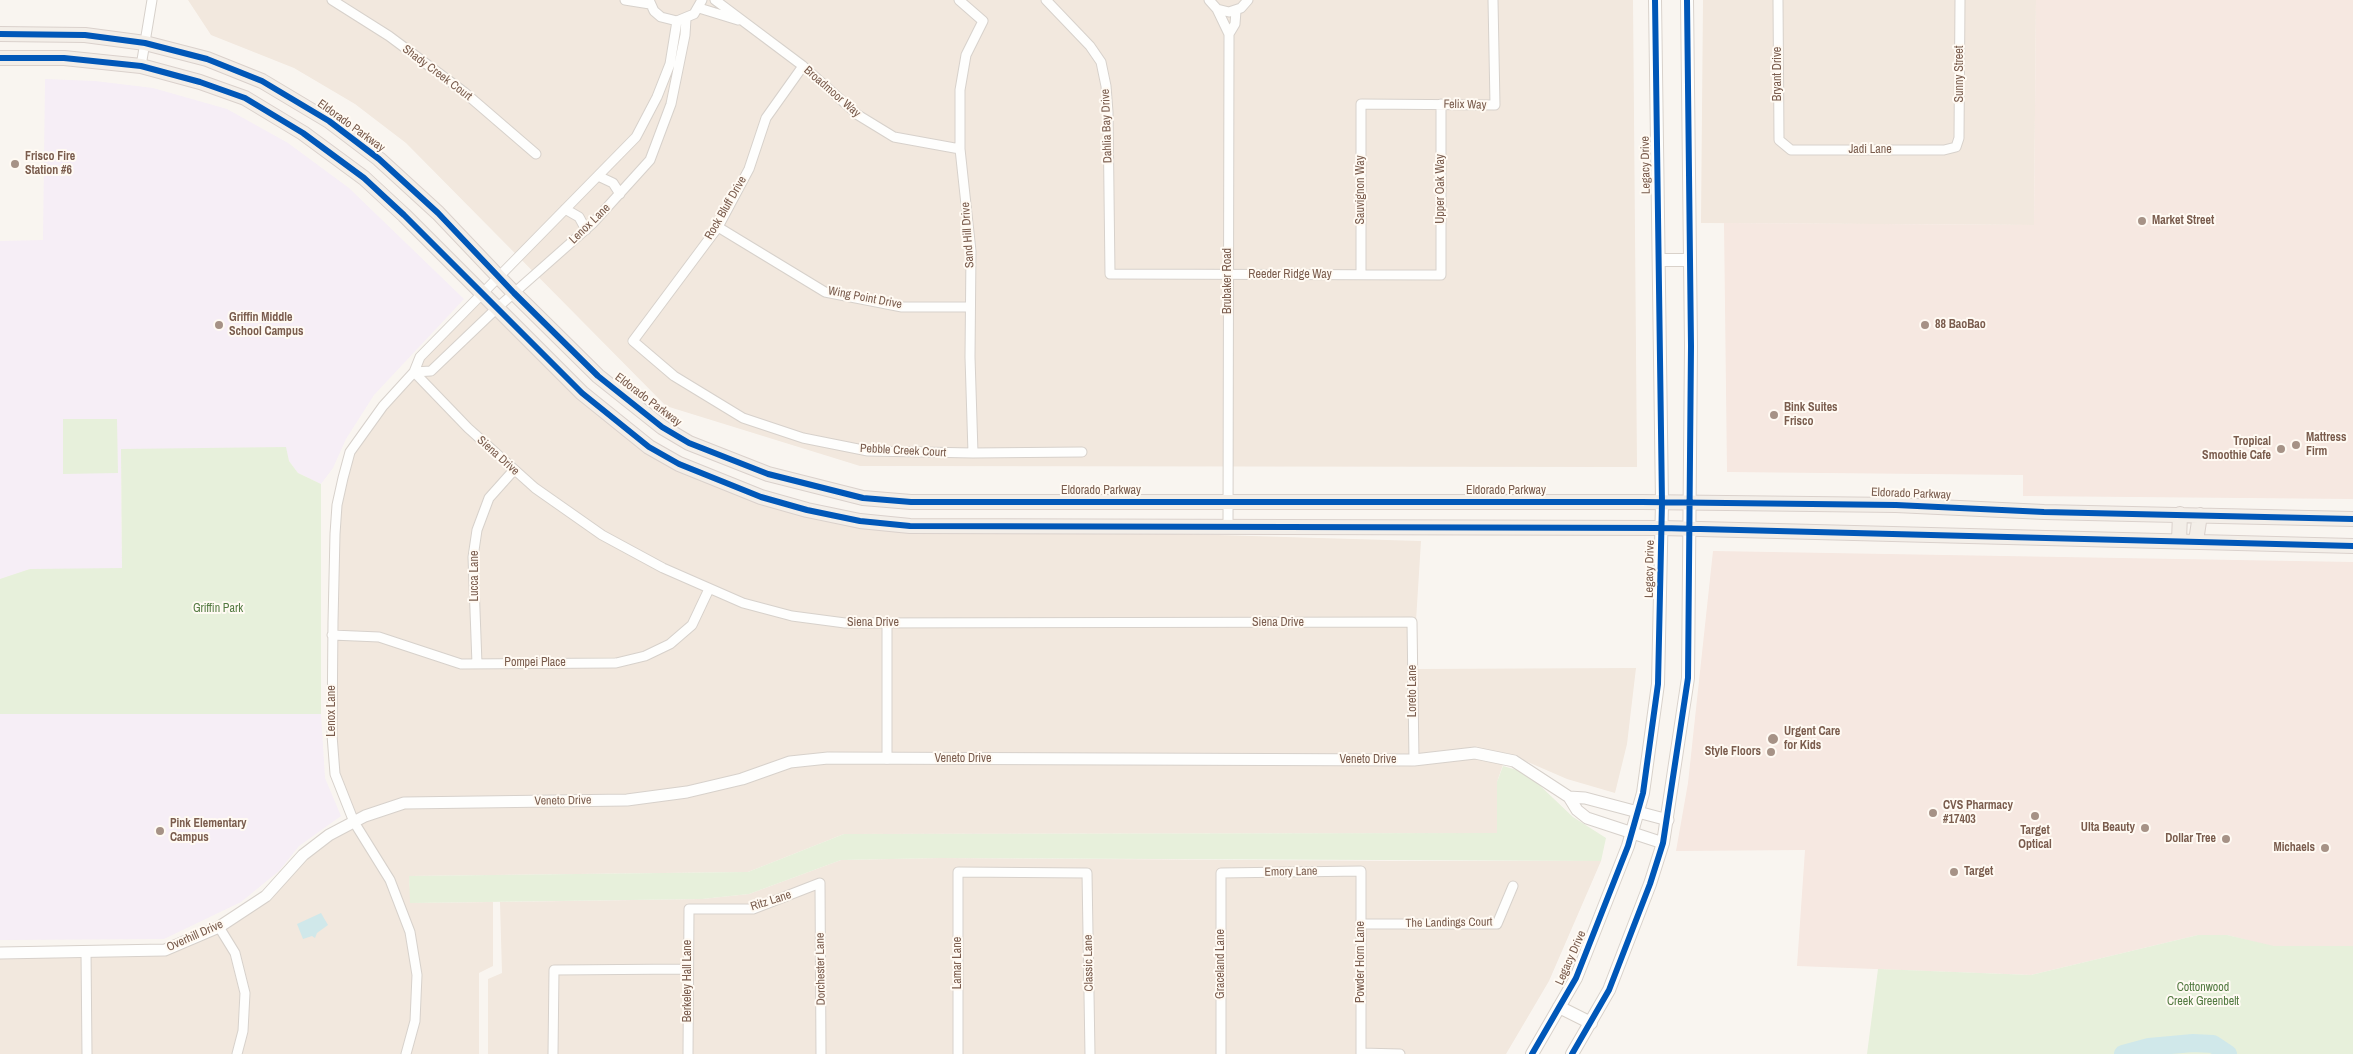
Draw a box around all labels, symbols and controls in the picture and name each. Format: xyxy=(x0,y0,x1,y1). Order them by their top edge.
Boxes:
street label: Shady Creek Court xyxy=(399,42,475,104)
street label: Sunny Street xyxy=(1953,46,1967,102)
street label: Bryant Drive xyxy=(1771,47,1785,101)
street label: Broadmoor Way xyxy=(801,63,863,121)
street label: Dahlia Bay Drive xyxy=(1099,89,1115,163)
street label: Eldorado Parkway xyxy=(314,97,388,155)
street label: Felix Way xyxy=(1443,97,1487,113)
street label: Legacy Drive xyxy=(1638,136,1654,194)
street label: Jadi Lane xyxy=(1848,143,1892,157)
place label: Frisco Fire Station #6 xyxy=(25,150,75,178)
street label: Upper Oak Way xyxy=(1434,154,1448,224)
street label: Sauvignon Way xyxy=(1354,155,1368,225)
marker: Frisco Fire Station #6 xyxy=(9,158,21,170)
street label: Rock Bluff Drive xyxy=(702,174,750,242)
street label: Lenox Lane xyxy=(566,201,614,247)
street label: Sand Hill Drive xyxy=(959,201,977,269)
place label: Market Street xyxy=(2152,214,2214,228)
marker: Market Street xyxy=(2136,215,2148,227)
street label: Brubaker Road xyxy=(1221,248,1235,314)
street label: Reeder Ridge Way xyxy=(1248,268,1332,282)
street label: Wing Point Drive xyxy=(827,284,903,312)
place label: Griffin Middle School Campus xyxy=(229,311,303,339)
place label: 88 BaoBao xyxy=(1935,318,1986,332)
marker: Griffin Middle School Campus xyxy=(213,319,225,331)
marker: 88 BaoBao xyxy=(1919,319,1931,331)
street label: Eldorado Parkway xyxy=(612,370,684,430)
place label: Bink Suites Frisco xyxy=(1784,401,1838,429)
marker: Bink Suites Frisco xyxy=(1768,409,1780,421)
place label: Mattress Firm xyxy=(2306,431,2346,459)
street label: Siena Drive xyxy=(474,433,522,479)
place label: Tropical Smoothie Cafe xyxy=(2202,435,2271,463)
marker: Mattress Firm xyxy=(2290,439,2302,451)
street label: Pebble Creek Court xyxy=(859,442,947,460)
marker: Tropical Smoothie Cafe xyxy=(2275,443,2287,455)
street label: Eldorado Parkway xyxy=(1061,484,1141,498)
street label: Eldorado Parkway xyxy=(1466,484,1546,498)
street label: Eldorado Parkway xyxy=(1871,485,1951,503)
street label: Legacy Drive xyxy=(1642,540,1658,598)
street label: Lucca Lane xyxy=(468,551,482,601)
park label: Griffin Park xyxy=(193,602,243,616)
street label: Siena Drive xyxy=(847,616,899,630)
street label: Siena Drive xyxy=(1252,616,1304,630)
street label: Pompei Place xyxy=(504,656,566,670)
street label: Loreto Lane xyxy=(1406,665,1420,717)
street label: Lenox Lane xyxy=(325,685,339,737)
place label: Urgent Care for Kids xyxy=(1784,725,1840,753)
marker: Urgent Care for Kids xyxy=(1766,732,1780,746)
place label: Style Floors xyxy=(1705,745,1761,759)
marker: Style Floors xyxy=(1765,746,1777,758)
street label: Veneto Drive xyxy=(935,752,991,766)
street label: Veneto Drive xyxy=(1340,753,1396,767)
street label: Veneto Drive xyxy=(534,793,592,809)
place label: CVS Pharmacy #17403 xyxy=(1943,799,2013,827)
marker: CVS Pharmacy #17403 xyxy=(1927,807,1939,819)
marker: Target Optical xyxy=(2029,810,2041,822)
place label: Pink Elementary Campus xyxy=(170,817,247,845)
place label: Ulta Beauty xyxy=(2081,821,2135,835)
marker: Ulta Beauty xyxy=(2139,822,2151,834)
place label: Target Optical xyxy=(2018,824,2052,852)
marker: Pink Elementary Campus xyxy=(154,825,166,837)
place label: Dollar Tree xyxy=(2165,832,2216,846)
marker: Dollar Tree xyxy=(2220,833,2232,845)
place label: Michaels xyxy=(2273,841,2315,855)
marker: Michaels xyxy=(2319,842,2331,854)
street label: Emory Lane xyxy=(1264,864,1318,880)
place label: Target xyxy=(1964,865,1993,879)
marker: Target xyxy=(1948,866,1960,878)
street label: Ritz Lane xyxy=(749,888,793,914)
street label: The Landings Court xyxy=(1405,915,1493,931)
street label: Overhill Drive xyxy=(165,917,225,955)
street label: Powder Horn Lane xyxy=(1354,921,1368,1003)
street label: Graceland Lane xyxy=(1214,929,1228,999)
street label: Legacy Drive xyxy=(1553,929,1589,987)
street label: Dorchester Lane xyxy=(813,933,829,1005)
street label: Classic Lane xyxy=(1081,934,1097,992)
street label: Lamar Lane xyxy=(951,937,965,989)
street label: Berkeley Hall Lane xyxy=(681,940,695,1022)
park label: Cottonwood Creek Greenbelt xyxy=(2167,981,2239,1009)

